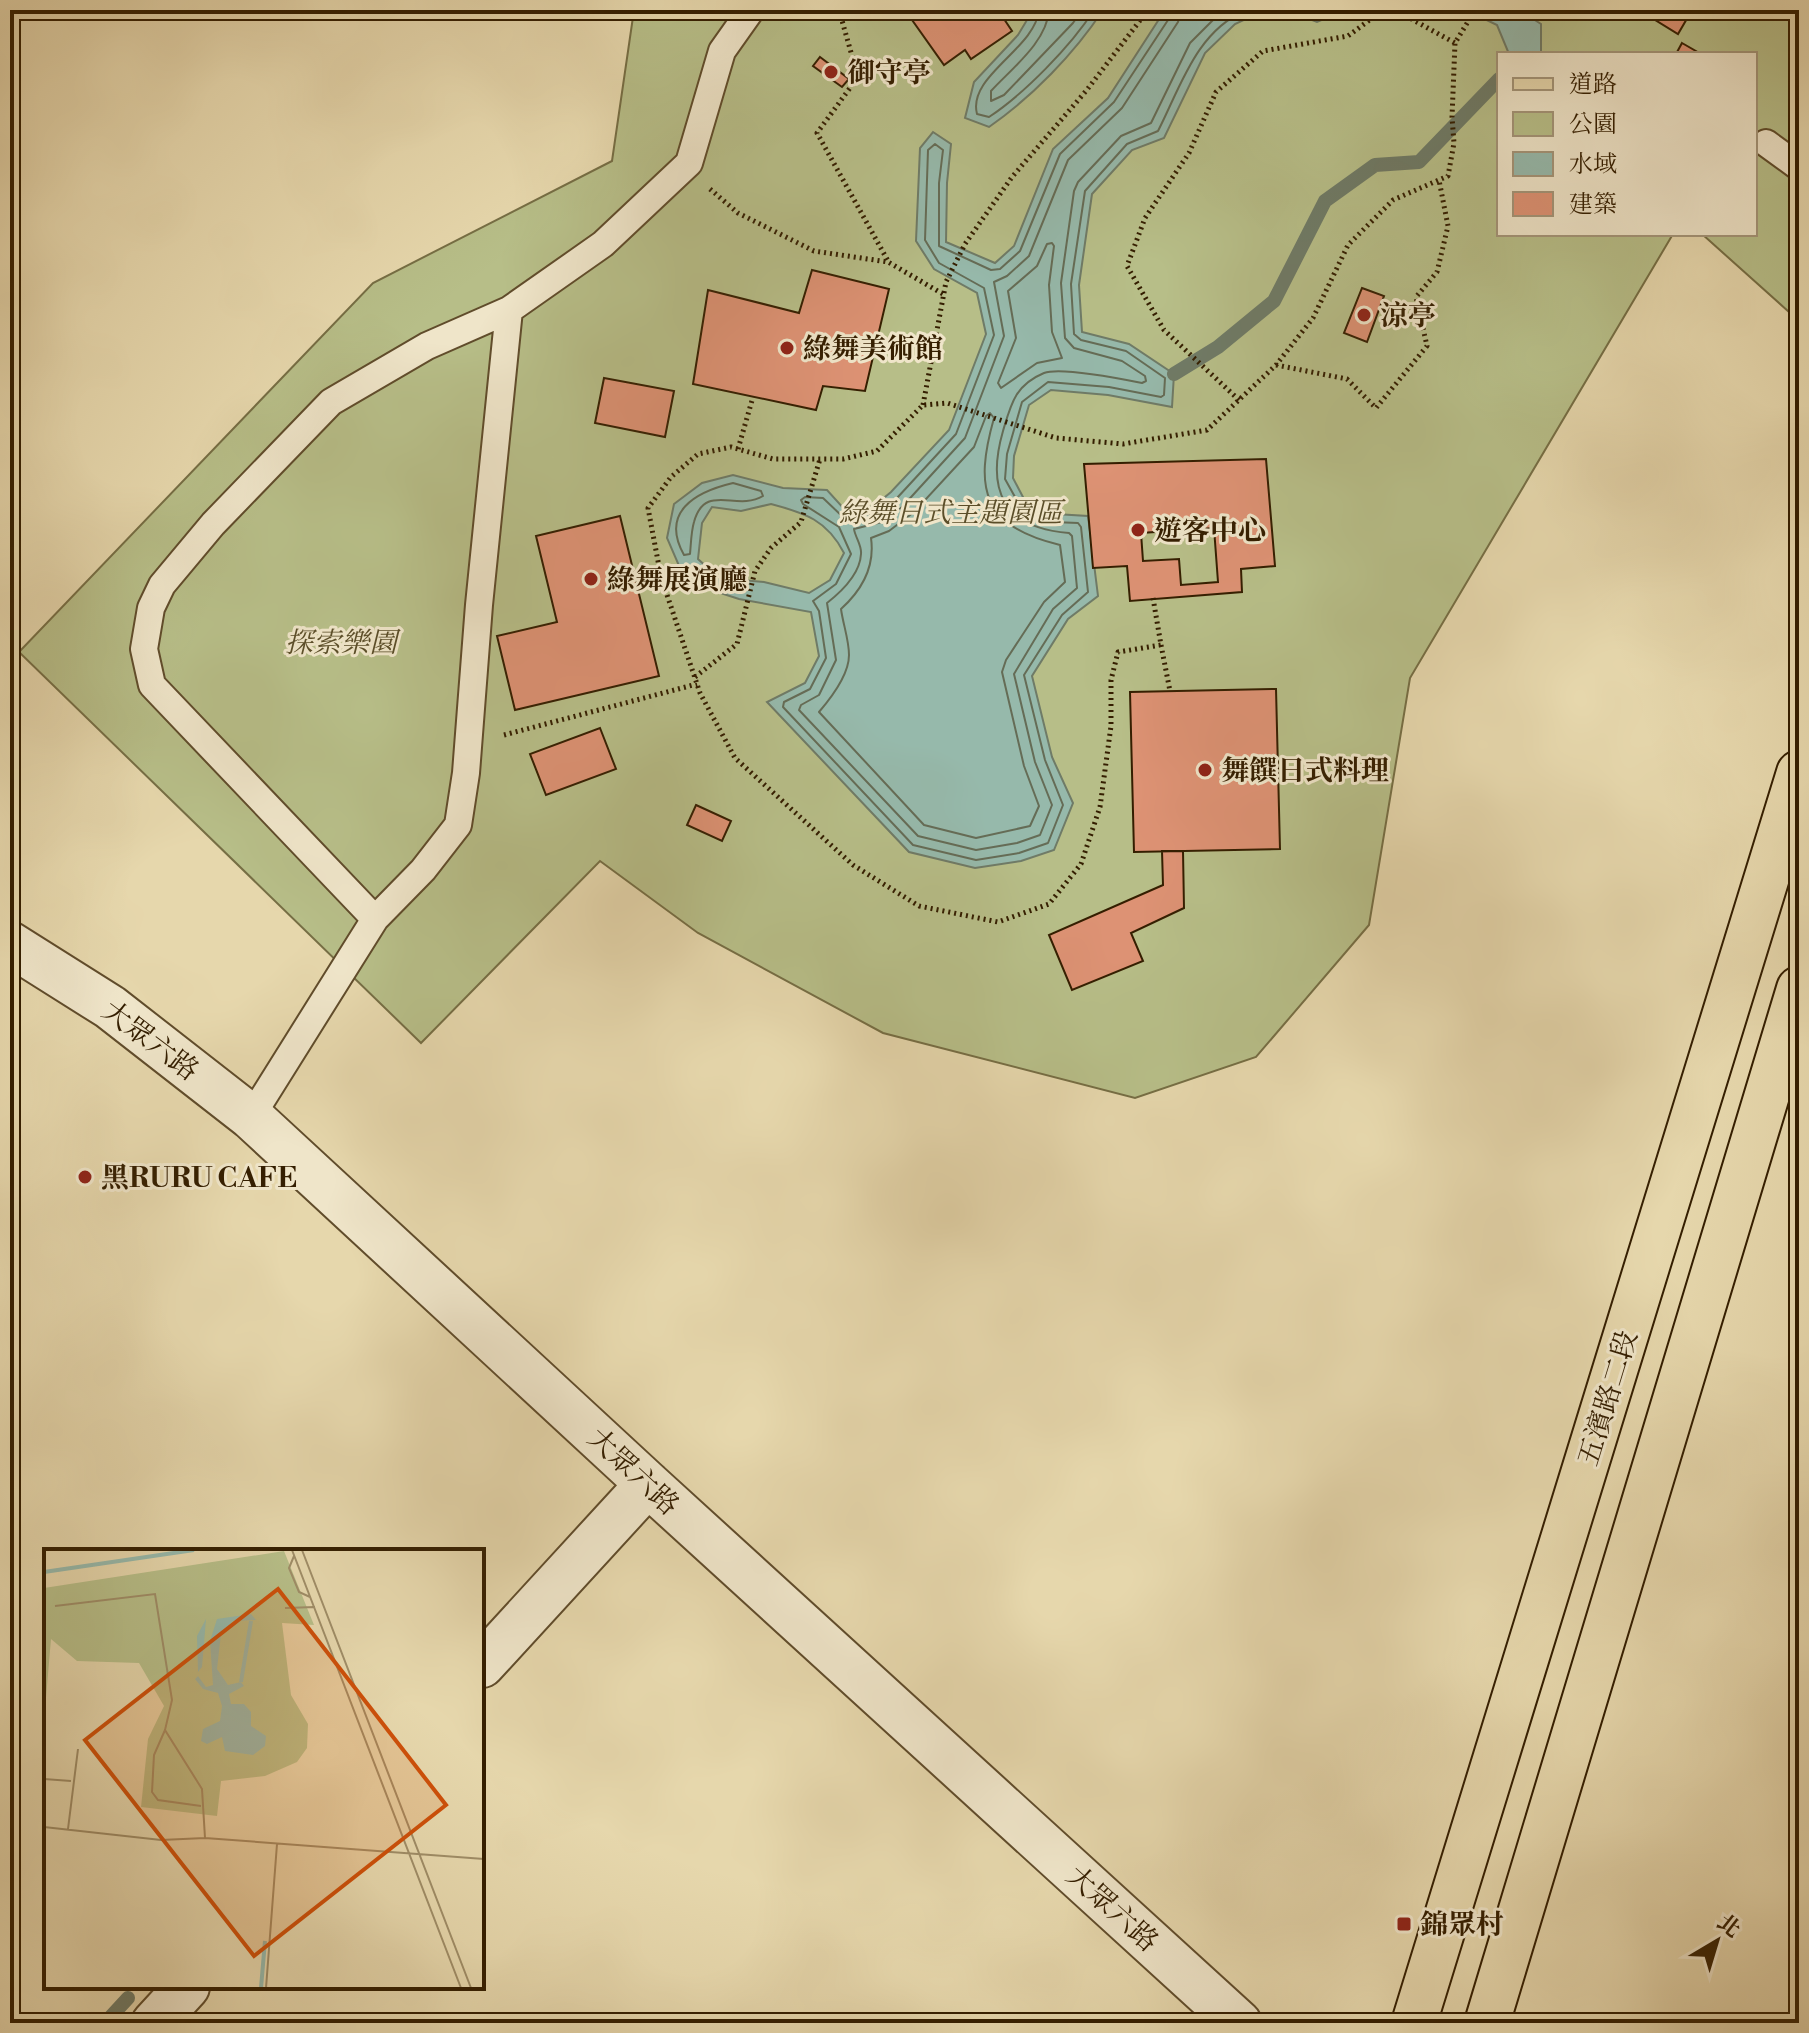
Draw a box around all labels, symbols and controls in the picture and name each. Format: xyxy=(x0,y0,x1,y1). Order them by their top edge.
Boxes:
legend xyxy=(1497,52,1757,236)
place label: 御守亭 xyxy=(847,56,931,91)
marker: 御守亭 xyxy=(822,63,840,81)
text: 道路 xyxy=(1569,70,1617,100)
text: 公園 xyxy=(1569,110,1617,140)
text: 水域 xyxy=(1569,150,1617,180)
text: 建築 xyxy=(1569,190,1617,220)
place label: 涼亭 xyxy=(1380,299,1436,334)
marker: 涼亭 xyxy=(1355,306,1373,324)
place label: 綠舞美術館 xyxy=(803,332,943,367)
marker: 綠舞美術館 xyxy=(778,339,796,357)
park label: 綠舞日式主題園區 xyxy=(839,496,1066,531)
place label: 遊客中心 xyxy=(1154,514,1266,549)
marker: 遊客中心 xyxy=(1129,521,1147,539)
place label: 綠舞展演廳 xyxy=(607,563,747,598)
marker: 綠舞展演廳 xyxy=(582,570,600,588)
park label: 探索樂園 xyxy=(285,626,401,661)
place label: 舞饌日式料理 xyxy=(1221,754,1389,789)
marker: 舞饌日式料理 xyxy=(1196,761,1214,779)
street label: 大眾六路 xyxy=(95,994,205,1089)
place label: 黑RURU CAFE xyxy=(101,1161,297,1196)
marker: 黑RURU CAFE xyxy=(76,1168,94,1186)
street label: 五濱路二段 xyxy=(1571,1326,1646,1471)
street label: 大眾六路 xyxy=(580,1421,686,1523)
inset map xyxy=(44,1549,484,1989)
street label: 大眾六路 xyxy=(1059,1859,1165,1960)
north arrow xyxy=(1677,1901,1757,1981)
place label: 錦眾村 xyxy=(1420,1908,1504,1943)
text: 北 xyxy=(1711,1909,1745,1944)
marker: 錦眾村 xyxy=(1395,1915,1413,1933)

